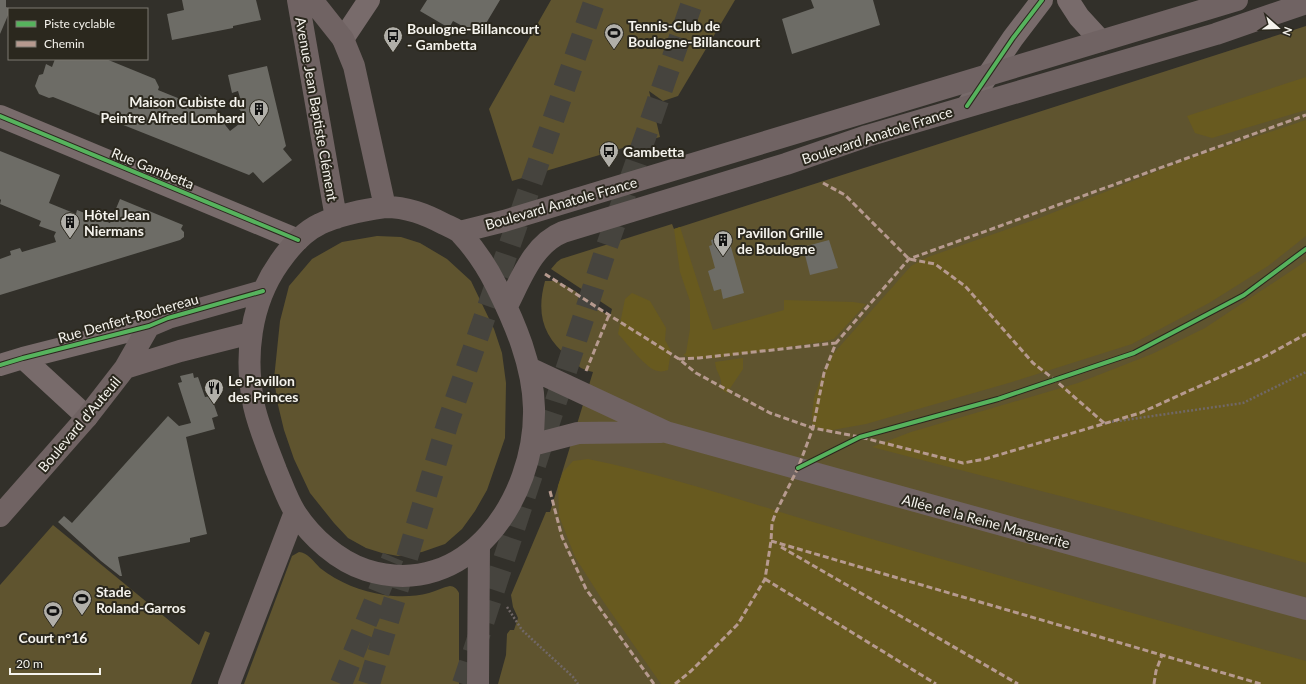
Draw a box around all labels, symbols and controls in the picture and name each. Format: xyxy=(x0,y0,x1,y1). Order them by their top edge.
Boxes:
legend xyxy=(8,8,148,60)
north arrow xyxy=(1258,8,1298,48)
street label: Avenue Jean Baptiste Clément xyxy=(292,15,342,203)
text: Piste cyclable xyxy=(44,16,115,31)
place label: Tennis-Club de Boulogne-Billancourt xyxy=(628,17,761,50)
place label: Boulogne-Billancourt - Gambetta xyxy=(407,20,540,53)
sports icon: Tennis-Club de Boulogne-Billancourt xyxy=(603,22,625,50)
bus stop icon: Boulogne-Billancourt - Gambetta xyxy=(382,25,404,53)
text: N xyxy=(1280,25,1295,38)
text: Chemin xyxy=(44,36,85,51)
place label: Maison Cubiste du Peintre Alfred Lombard xyxy=(100,93,245,126)
building icon: Maison Cubiste du Peintre Alfred Lombard xyxy=(248,98,270,126)
street label: Boulevard Anatole France xyxy=(800,103,954,167)
bus stop icon: Gambetta xyxy=(598,140,620,168)
place label: Gambetta xyxy=(623,143,684,160)
street label: Rue Gambetta xyxy=(109,144,197,192)
street label: Boulevard Anatole France xyxy=(483,173,639,233)
place label: Hôtel Jean Niermans xyxy=(84,206,150,239)
building icon: Hôtel Jean Niermans xyxy=(59,211,81,239)
place label: Pavillon Grille de Boulogne xyxy=(737,224,823,257)
building icon: Pavillon Grille de Boulogne xyxy=(712,229,734,257)
street label: Rue Denfert-Rochereau xyxy=(56,290,200,346)
place label: Le Pavillon des Princes xyxy=(228,372,298,405)
street label: Boulevard d'Auteuil xyxy=(34,373,124,475)
restaurant icon: Le Pavillon des Princes xyxy=(203,377,225,405)
street label: Allée de la Reine Marguerite xyxy=(900,490,1072,552)
place label: Stade Roland-Garros xyxy=(96,583,186,616)
sports icon: Stade Roland-Garros xyxy=(71,588,93,616)
sports icon: Court n°16 xyxy=(42,600,64,628)
place label: Court n°16 xyxy=(19,629,87,646)
scale bar xyxy=(10,650,100,676)
text: 20 m xyxy=(16,656,43,671)

